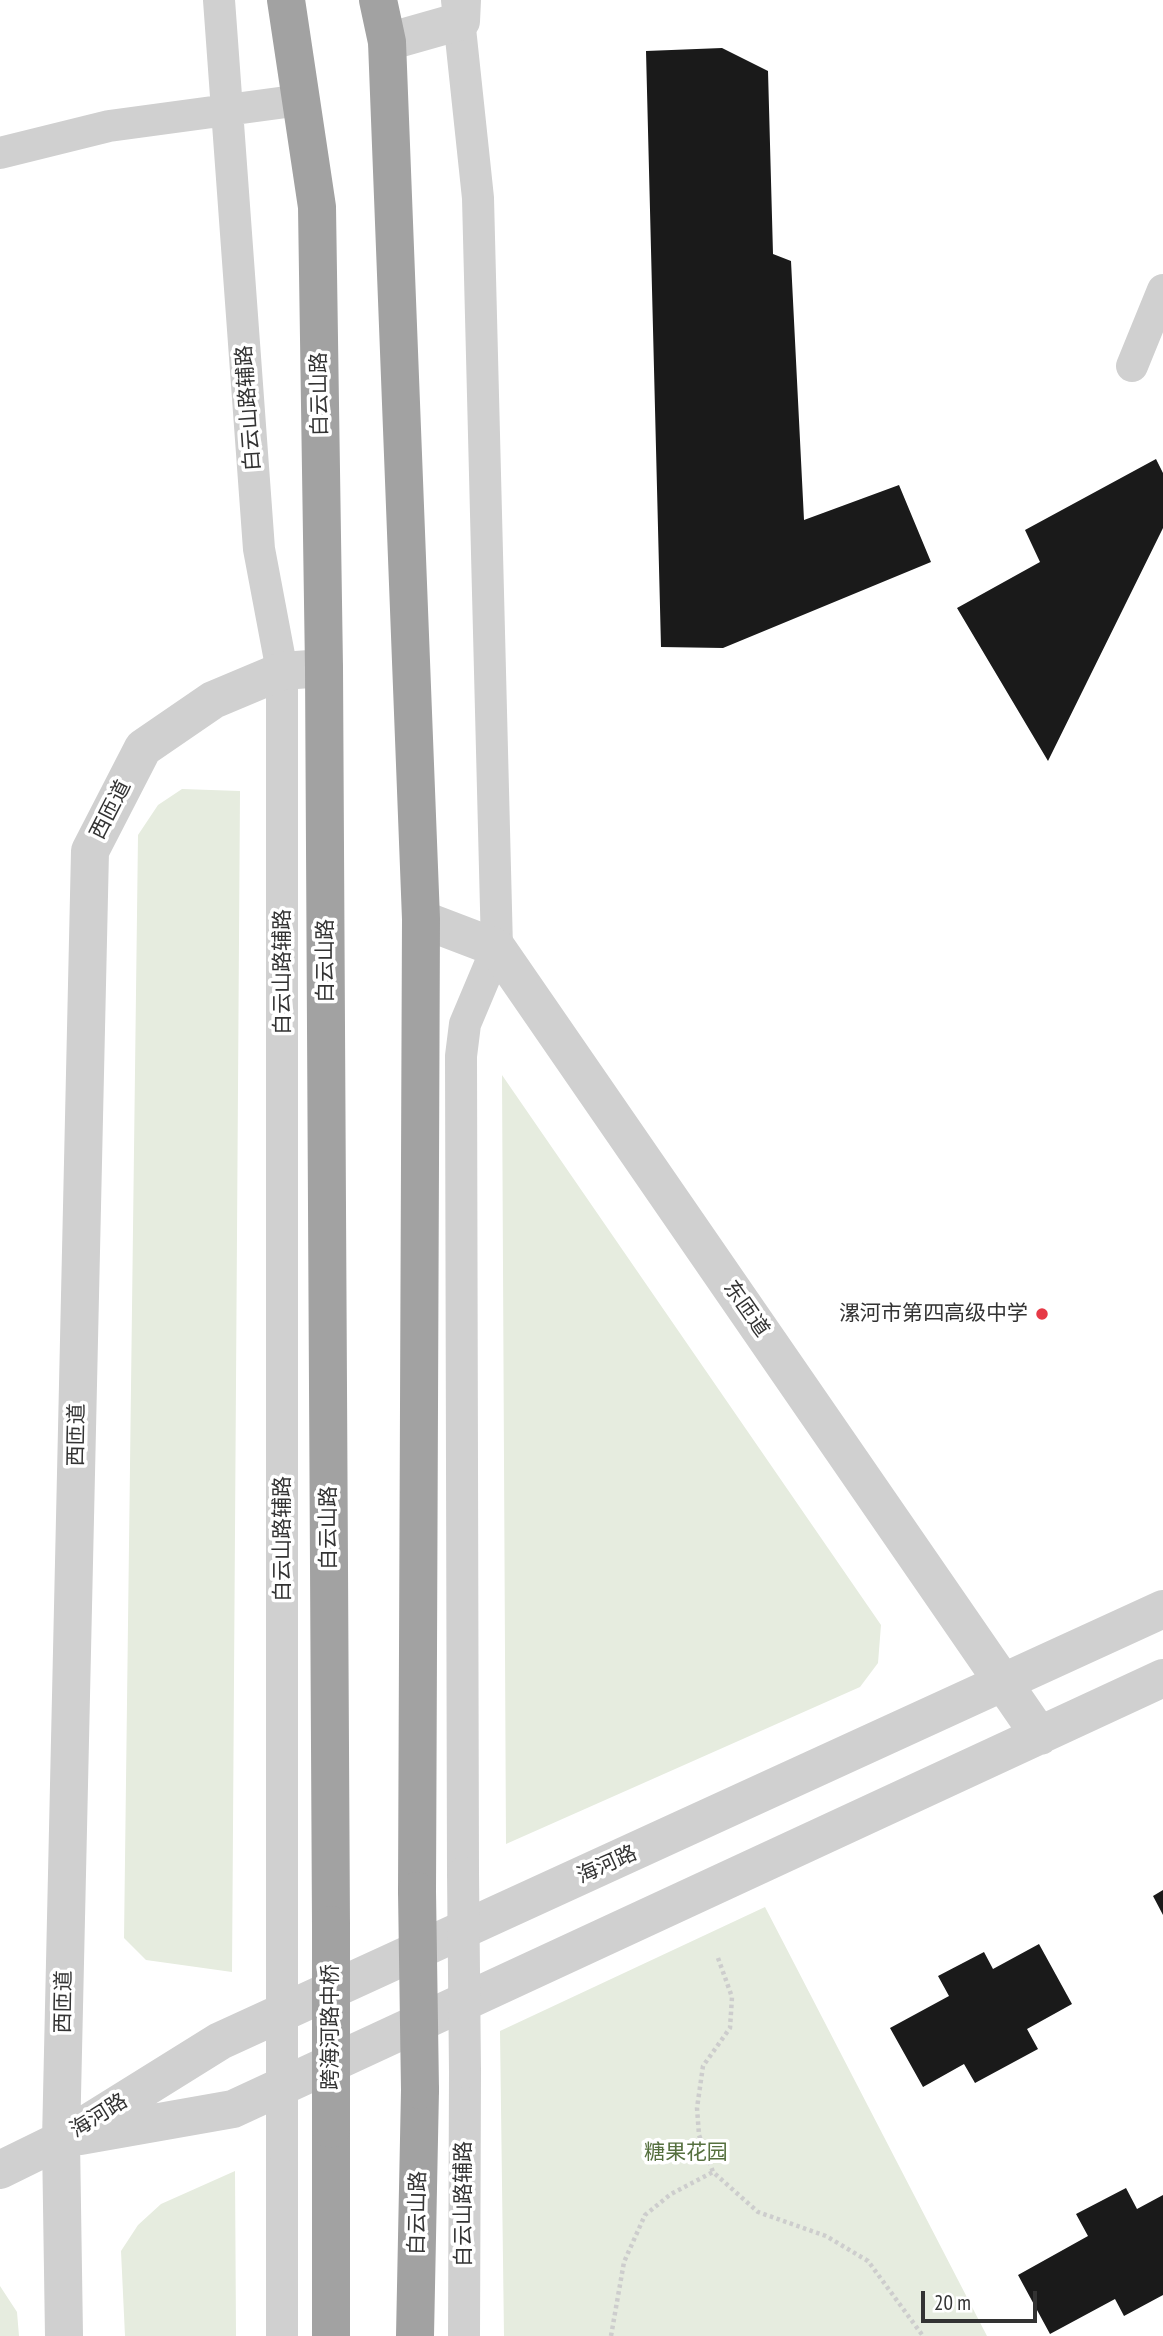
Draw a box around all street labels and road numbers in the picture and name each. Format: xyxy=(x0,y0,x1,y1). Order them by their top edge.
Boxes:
street label: 白云山路辅路 xyxy=(232,344,266,472)
street label: 白云山路 xyxy=(307,352,333,436)
street label: 西匝道 xyxy=(85,776,137,844)
street label: 白云山路辅路 xyxy=(270,909,296,1035)
street label: 白云山路 xyxy=(313,919,339,1003)
street label: 东匝道 xyxy=(718,1276,774,1342)
street label: 西匝道 xyxy=(64,1403,90,1467)
street label: 白云山路辅路 xyxy=(270,1476,296,1602)
street label: 白云山路 xyxy=(316,1486,342,1570)
street label: 海河路 xyxy=(573,1841,641,1889)
street label: 跨海河路中桥 xyxy=(318,1964,344,2090)
street label: 西匝道 xyxy=(51,1970,77,2034)
street label: 海河路 xyxy=(66,2089,132,2143)
street label: 白云山路辅路 xyxy=(451,2141,477,2267)
street label: 白云山路 xyxy=(405,2171,431,2255)

